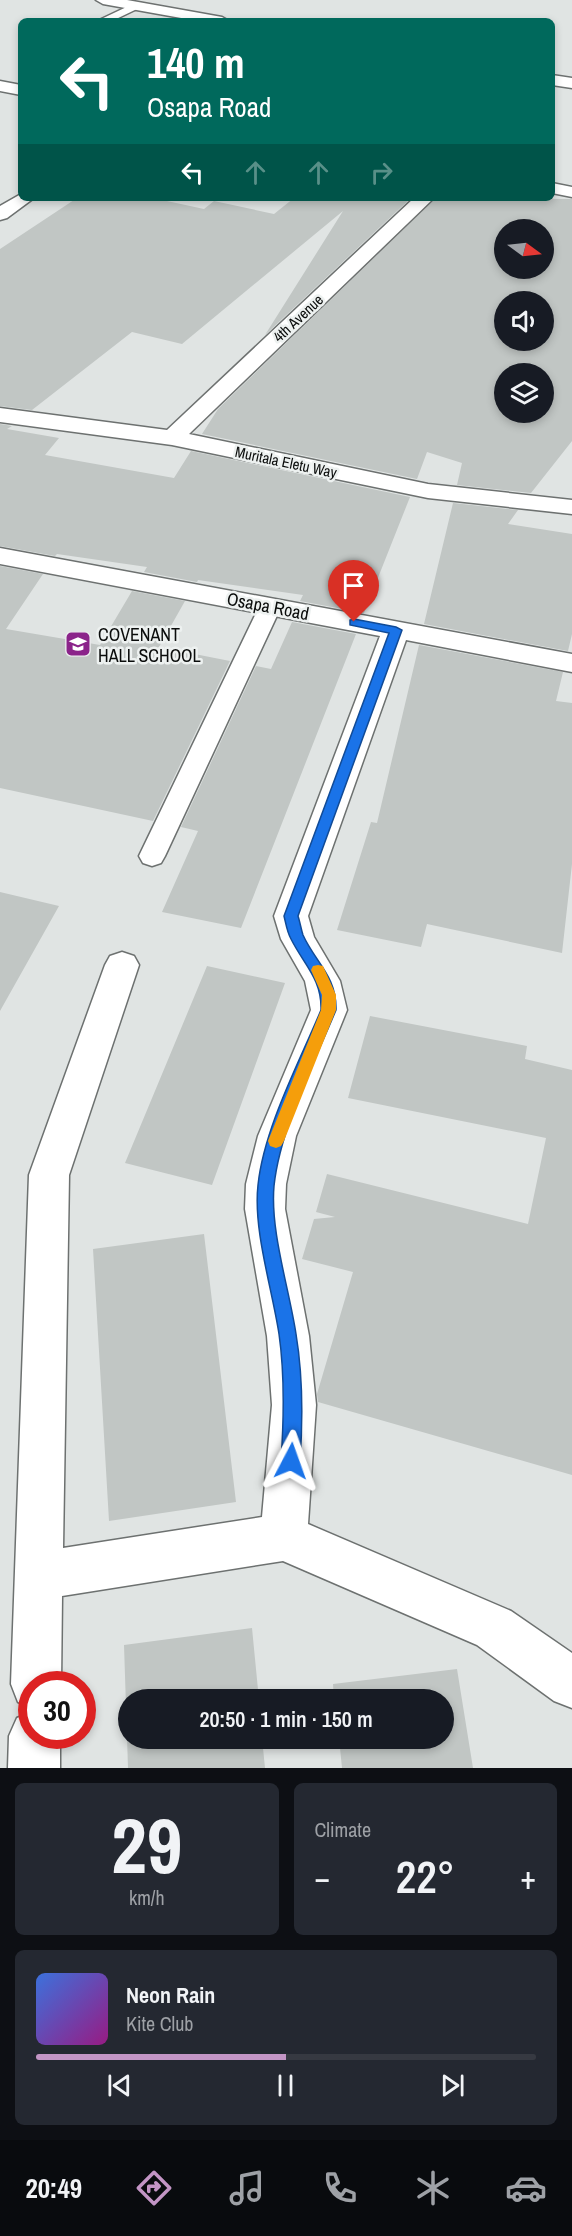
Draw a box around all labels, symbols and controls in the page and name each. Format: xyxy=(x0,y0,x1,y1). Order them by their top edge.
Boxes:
text: 140 m xyxy=(147,35,245,91)
icon: left xyxy=(48,42,126,120)
text: Osapa Road xyxy=(147,89,271,125)
icon: left xyxy=(176,156,209,189)
icon: ahead xyxy=(239,156,272,189)
icon: ahead xyxy=(302,156,335,189)
icon: right xyxy=(365,156,398,189)
north arrow xyxy=(494,219,554,279)
map controls xyxy=(494,219,554,423)
street label: 4th Avenue xyxy=(268,289,328,347)
button: sound xyxy=(494,291,554,351)
button: layers xyxy=(494,363,554,423)
street label: Muritala Eletu Way xyxy=(233,441,340,483)
pin xyxy=(328,560,379,622)
icon: arrive xyxy=(337,569,370,602)
street label: Osapa Road xyxy=(225,586,311,626)
place label: COVENANT HALL SCHOOL xyxy=(98,622,201,668)
school or university icon: COVENANT HALL SCHOOL xyxy=(63,629,93,659)
position arrow xyxy=(259,1429,323,1493)
speed limit sign: 30 xyxy=(18,1671,96,1749)
text: 20:50 · 1 min · 150 m xyxy=(199,1704,373,1734)
text: 29 xyxy=(111,1792,182,1897)
text: Climate xyxy=(315,1816,371,1843)
text: 22° xyxy=(396,1846,455,1907)
text: − xyxy=(315,1855,330,1899)
text: + xyxy=(520,1855,536,1899)
text: km/h xyxy=(129,1884,165,1911)
text: Neon Rain xyxy=(126,1980,215,2010)
text: Kite Club xyxy=(126,2010,193,2037)
icon: previous xyxy=(103,2069,136,2102)
icon: pause xyxy=(269,2069,302,2102)
icon: next xyxy=(436,2069,469,2102)
icon: directions xyxy=(133,2167,175,2209)
icon: music xyxy=(226,2167,268,2209)
icon: phone xyxy=(319,2167,361,2209)
icon: climate xyxy=(412,2167,454,2209)
icon: car xyxy=(505,2167,547,2209)
text: 20:49 xyxy=(25,2170,82,2206)

